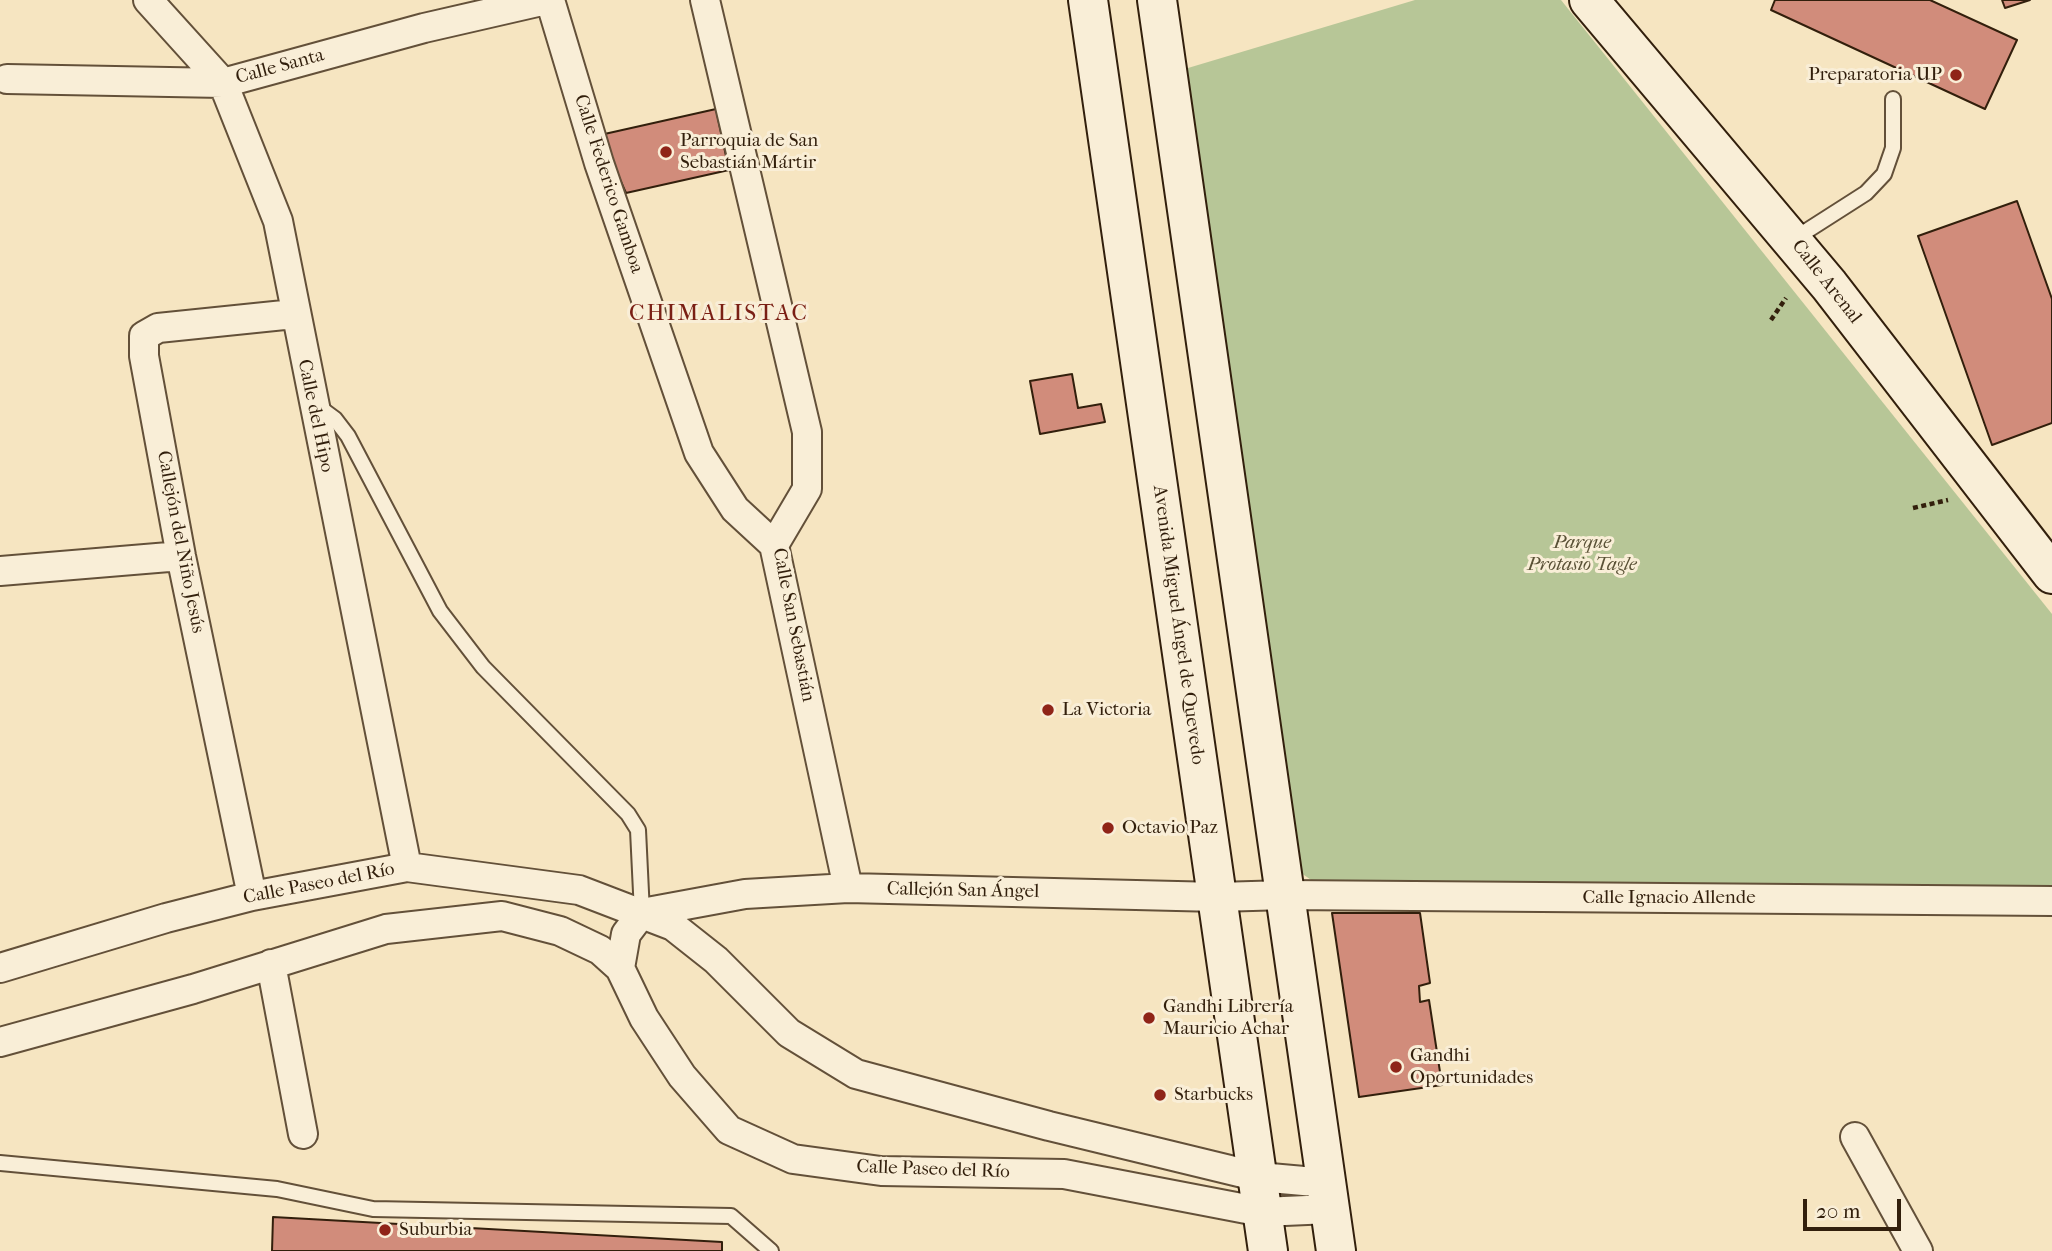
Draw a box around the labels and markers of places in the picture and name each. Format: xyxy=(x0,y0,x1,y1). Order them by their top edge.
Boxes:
place label: Preparatoria UP xyxy=(1808,64,1942,86)
marker: Preparatoria UP xyxy=(1948,67,1964,83)
place label: Parroquia de San Sebastián Mártir xyxy=(680,130,818,174)
marker: Parroquia de San Sebastián Mártir xyxy=(658,144,674,160)
place label: La Victoria xyxy=(1062,699,1151,721)
marker: La Victoria xyxy=(1040,702,1056,718)
place label: Octavio Paz xyxy=(1122,817,1218,839)
marker: Octavio Paz xyxy=(1100,820,1116,836)
place label: Gandhi Librería Mauricio Achar xyxy=(1163,996,1293,1040)
marker: Gandhi Librería Mauricio Achar xyxy=(1141,1010,1157,1026)
place label: Gandhi Oportunidades xyxy=(1410,1045,1533,1089)
marker: Gandhi Oportunidades xyxy=(1388,1059,1404,1075)
place label: Starbucks xyxy=(1174,1084,1253,1106)
marker: Starbucks xyxy=(1152,1087,1168,1103)
place label: Suburbia xyxy=(399,1219,472,1241)
marker: Suburbia xyxy=(377,1222,393,1238)

